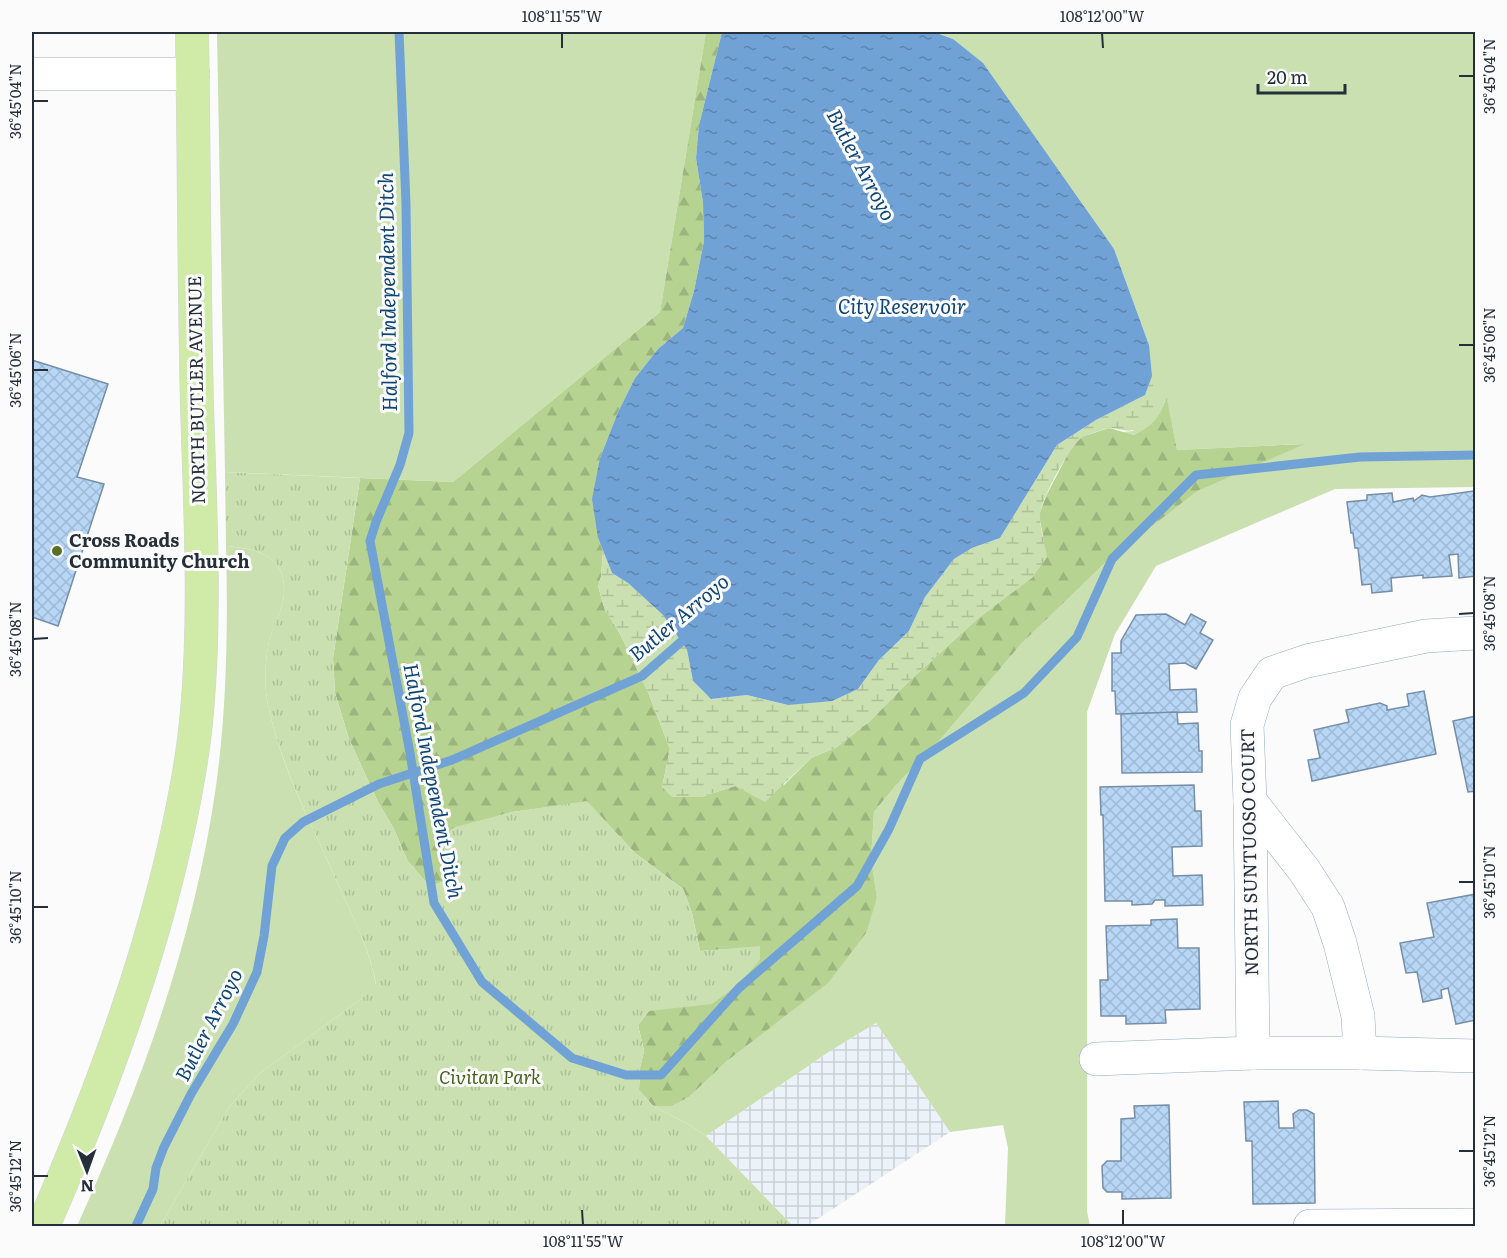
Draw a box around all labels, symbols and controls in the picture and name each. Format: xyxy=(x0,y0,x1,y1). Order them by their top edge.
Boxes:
text: 108°11'55"W xyxy=(522,4,603,27)
text: 108°12'00"W xyxy=(1060,4,1145,27)
text: 36°45'04"N xyxy=(1477,38,1500,114)
scale bar xyxy=(1258,57,1345,95)
text: 36°45'04"N xyxy=(3,63,26,139)
text: 20 m xyxy=(1267,63,1308,90)
water label: Butler Arroyo xyxy=(821,103,905,225)
water label: Halford Independent Ditch xyxy=(369,172,403,412)
street label: NORTH BUTLER AVENUE xyxy=(180,276,211,504)
water label: City Reservoir xyxy=(838,290,966,320)
text: 36°45'06"N xyxy=(1477,307,1500,383)
text: 36°45'06"N xyxy=(3,332,26,408)
place label: Cross Roads Community Church xyxy=(69,526,250,574)
marker: Cross Roads Community Church xyxy=(50,544,64,558)
water label: Butler Arroyo xyxy=(621,566,734,667)
text: 36°45'08"N xyxy=(1477,575,1500,651)
text: 36°45'08"N xyxy=(3,601,26,677)
water label: Halford Independent Ditch xyxy=(397,660,473,901)
street label: NORTH SUNTUOSO COURT xyxy=(1233,728,1264,976)
text: 36°45'10"N xyxy=(1477,845,1500,919)
text: 36°45'10"N xyxy=(3,870,26,944)
water label: Butler Arroyo xyxy=(166,963,248,1086)
park label: Civitan Park xyxy=(439,1063,541,1090)
text: 36°45'12"N xyxy=(1477,1115,1500,1187)
text: 36°45'12"N xyxy=(3,1140,26,1212)
north arrow xyxy=(57,1141,117,1201)
text: N xyxy=(80,1175,94,1199)
text: 108°11'55"W xyxy=(543,1229,624,1252)
text: 108°12'00"W xyxy=(1081,1229,1166,1252)

